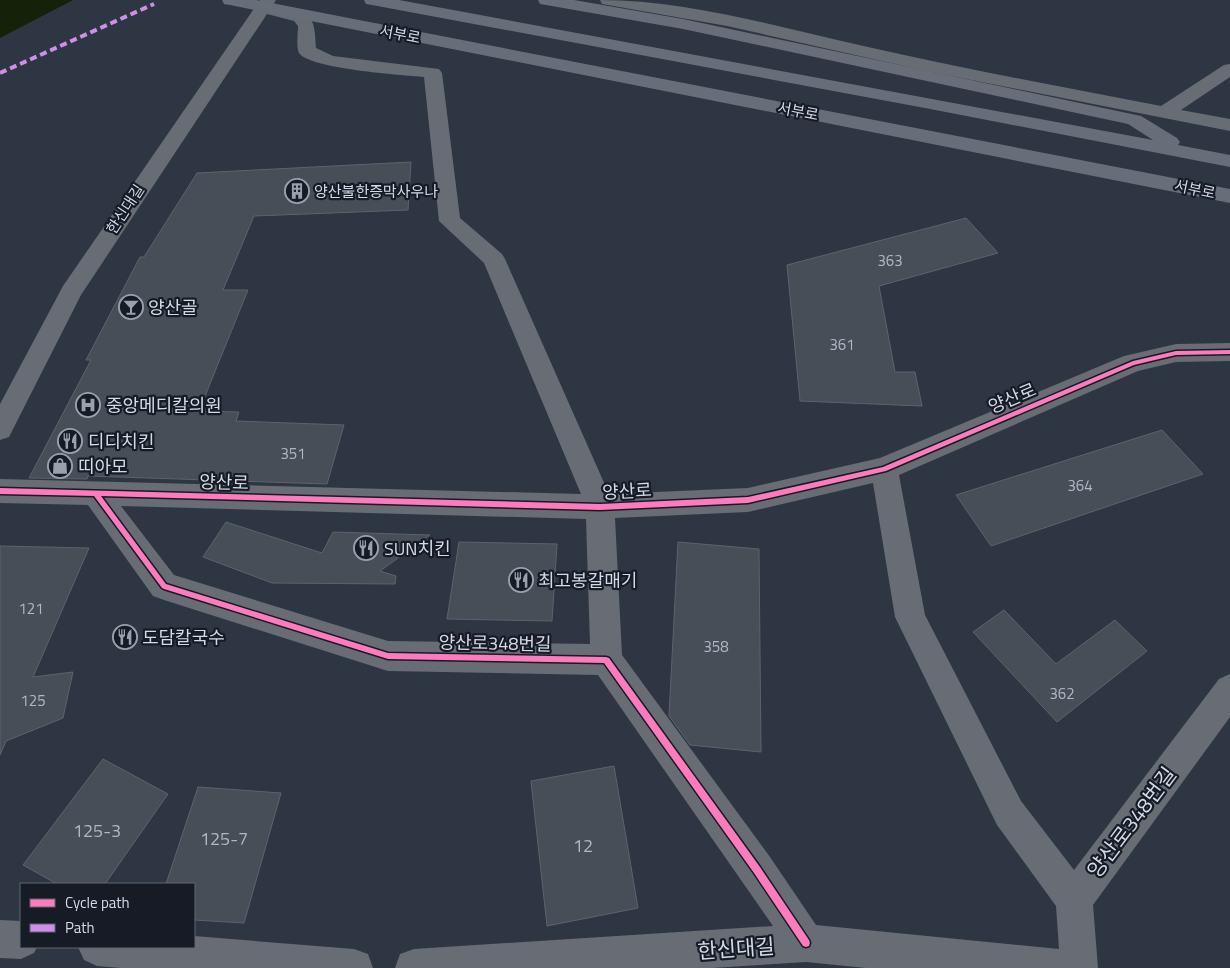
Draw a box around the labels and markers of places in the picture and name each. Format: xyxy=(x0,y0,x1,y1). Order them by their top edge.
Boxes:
building icon: 양산불한증막사우나 xyxy=(284,178,310,204)
place label: 양산불한증막사우나 xyxy=(314,180,438,203)
bar icon: 양산골 xyxy=(118,294,144,320)
place label: 양산골 xyxy=(148,294,198,321)
hospital icon: 중앙메디칼의원 xyxy=(75,392,101,418)
place label: 중앙메디칼의원 xyxy=(106,392,222,419)
restaurant icon: 디디치킨 xyxy=(57,428,83,454)
place label: 디디치킨 xyxy=(88,428,154,455)
shop icon: 띠아모 xyxy=(47,453,73,479)
place label: 띠아모 xyxy=(78,453,128,480)
restaurant icon: SUN치킨 xyxy=(353,535,379,561)
place label: SUN치킨 xyxy=(384,535,451,562)
restaurant icon: 최고봉갈매기 xyxy=(508,567,534,593)
place label: 최고봉갈매기 xyxy=(538,567,637,594)
restaurant icon: 도담칼국수 xyxy=(112,624,138,650)
place label: 도담칼국수 xyxy=(142,624,225,651)

